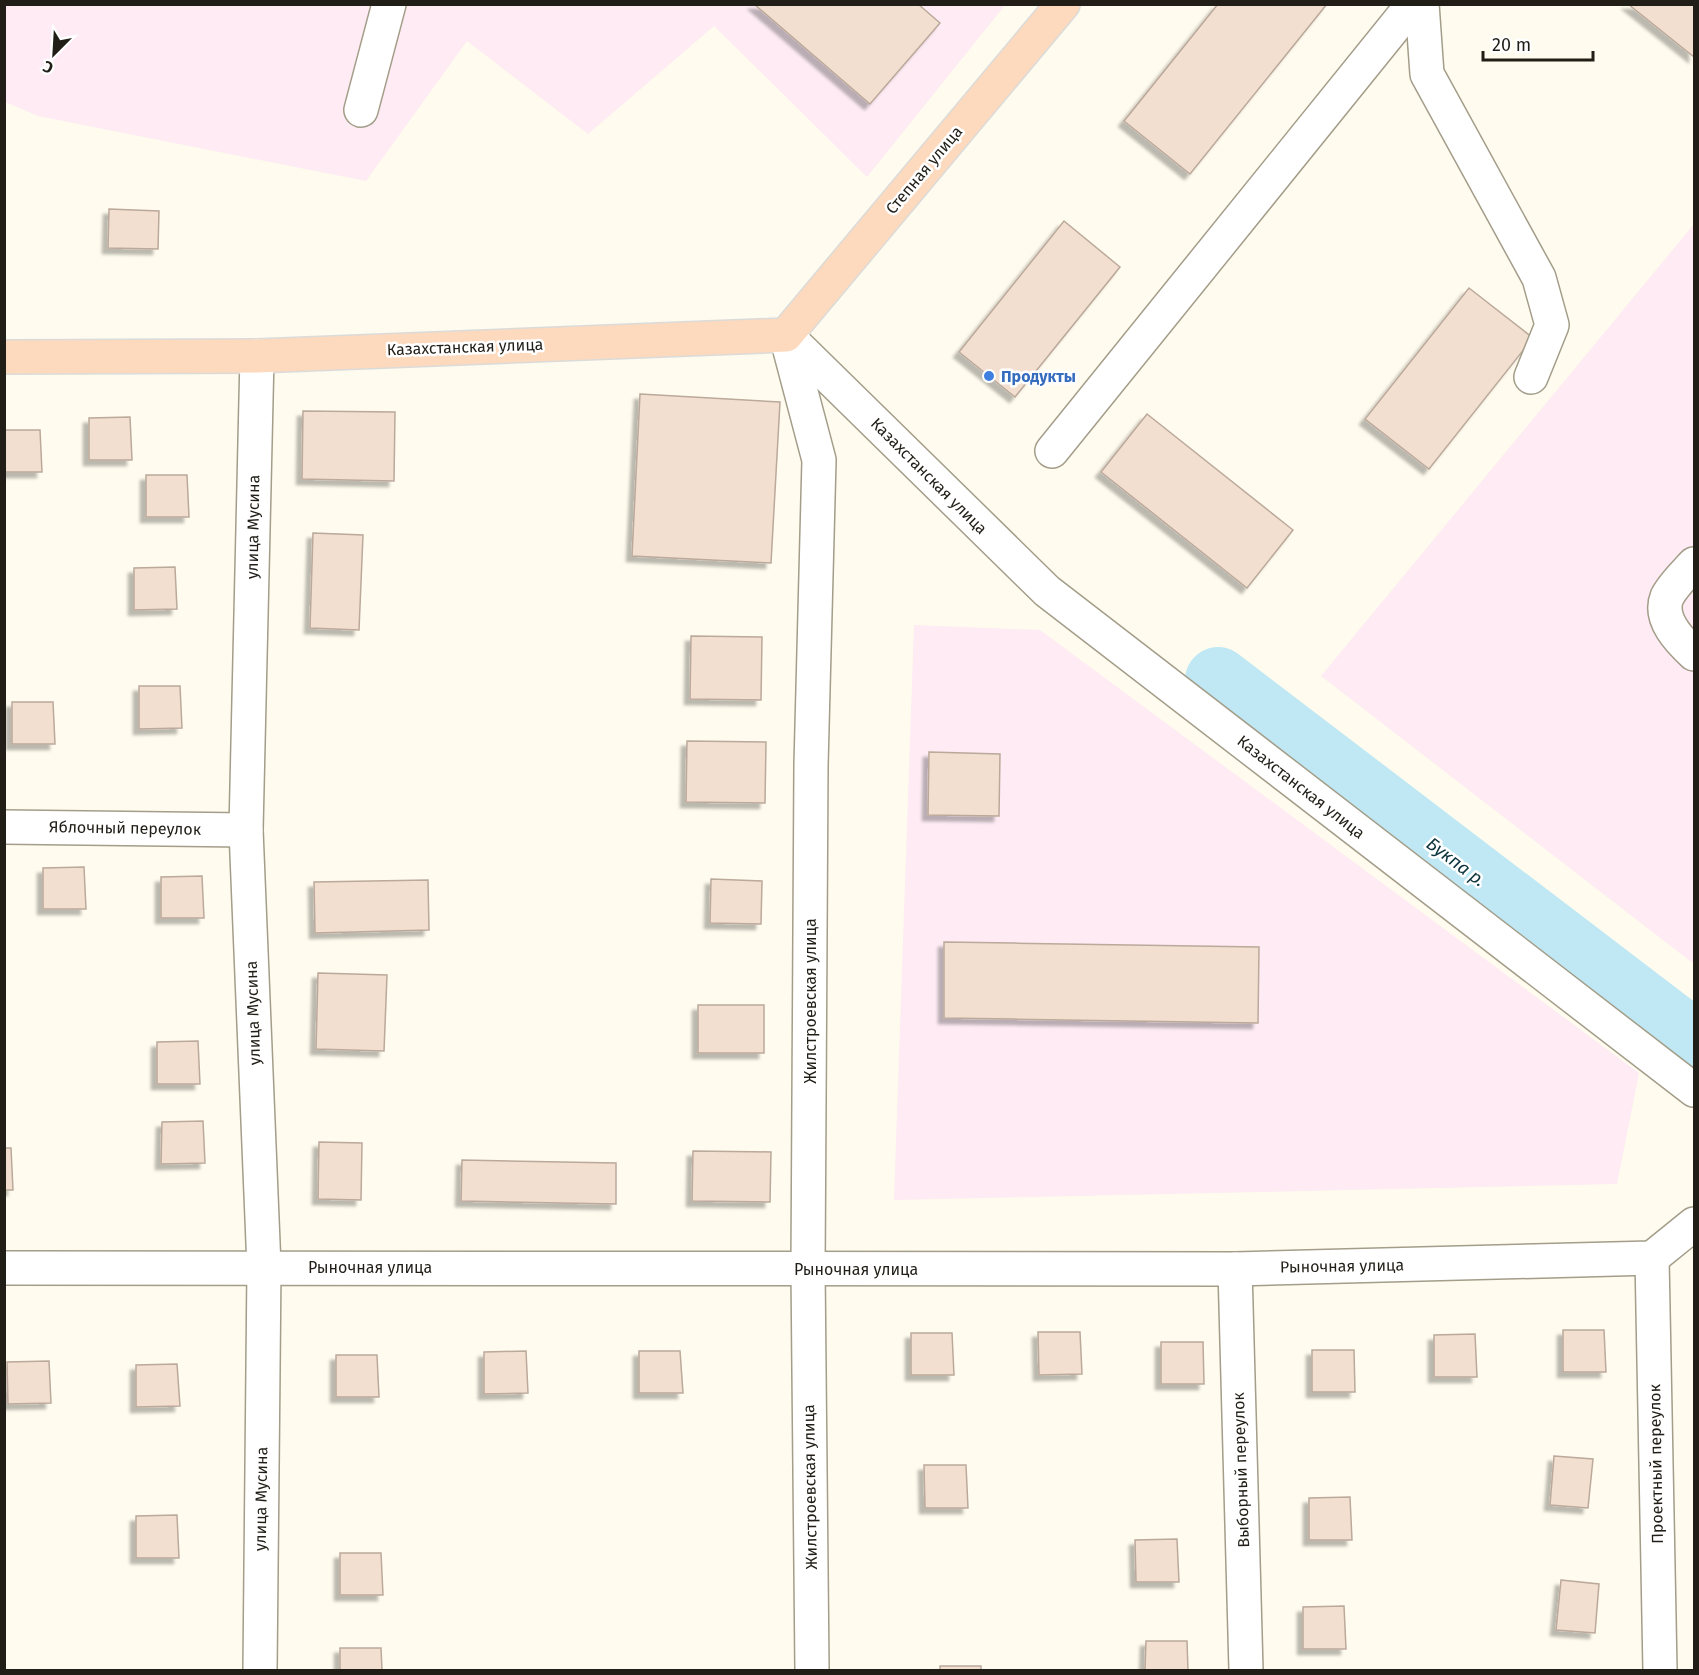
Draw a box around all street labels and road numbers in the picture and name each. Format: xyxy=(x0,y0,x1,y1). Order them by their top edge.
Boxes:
street label: Степная улица xyxy=(882,122,966,218)
street label: Казахстанская улица xyxy=(386,335,544,359)
street label: Казахстанская улица xyxy=(867,414,991,538)
street label: улица Мусина xyxy=(243,475,263,579)
street label: Казахстанская улица xyxy=(1233,731,1369,843)
street label: Яблочный переулок xyxy=(49,817,202,839)
street label: Жилстроевская улица xyxy=(801,918,820,1084)
street label: улица Мусина xyxy=(242,960,264,1066)
street label: Рыночная улица xyxy=(1280,1255,1404,1277)
street label: Рыночная улица xyxy=(308,1258,432,1277)
street label: Рыночная улица xyxy=(794,1260,918,1279)
street label: Проектный переулок xyxy=(1645,1383,1667,1544)
street label: Выборный переулок xyxy=(1229,1391,1253,1548)
street label: Жилстроевская улица xyxy=(799,1404,821,1570)
street label: улица Мусина xyxy=(251,1447,271,1551)

